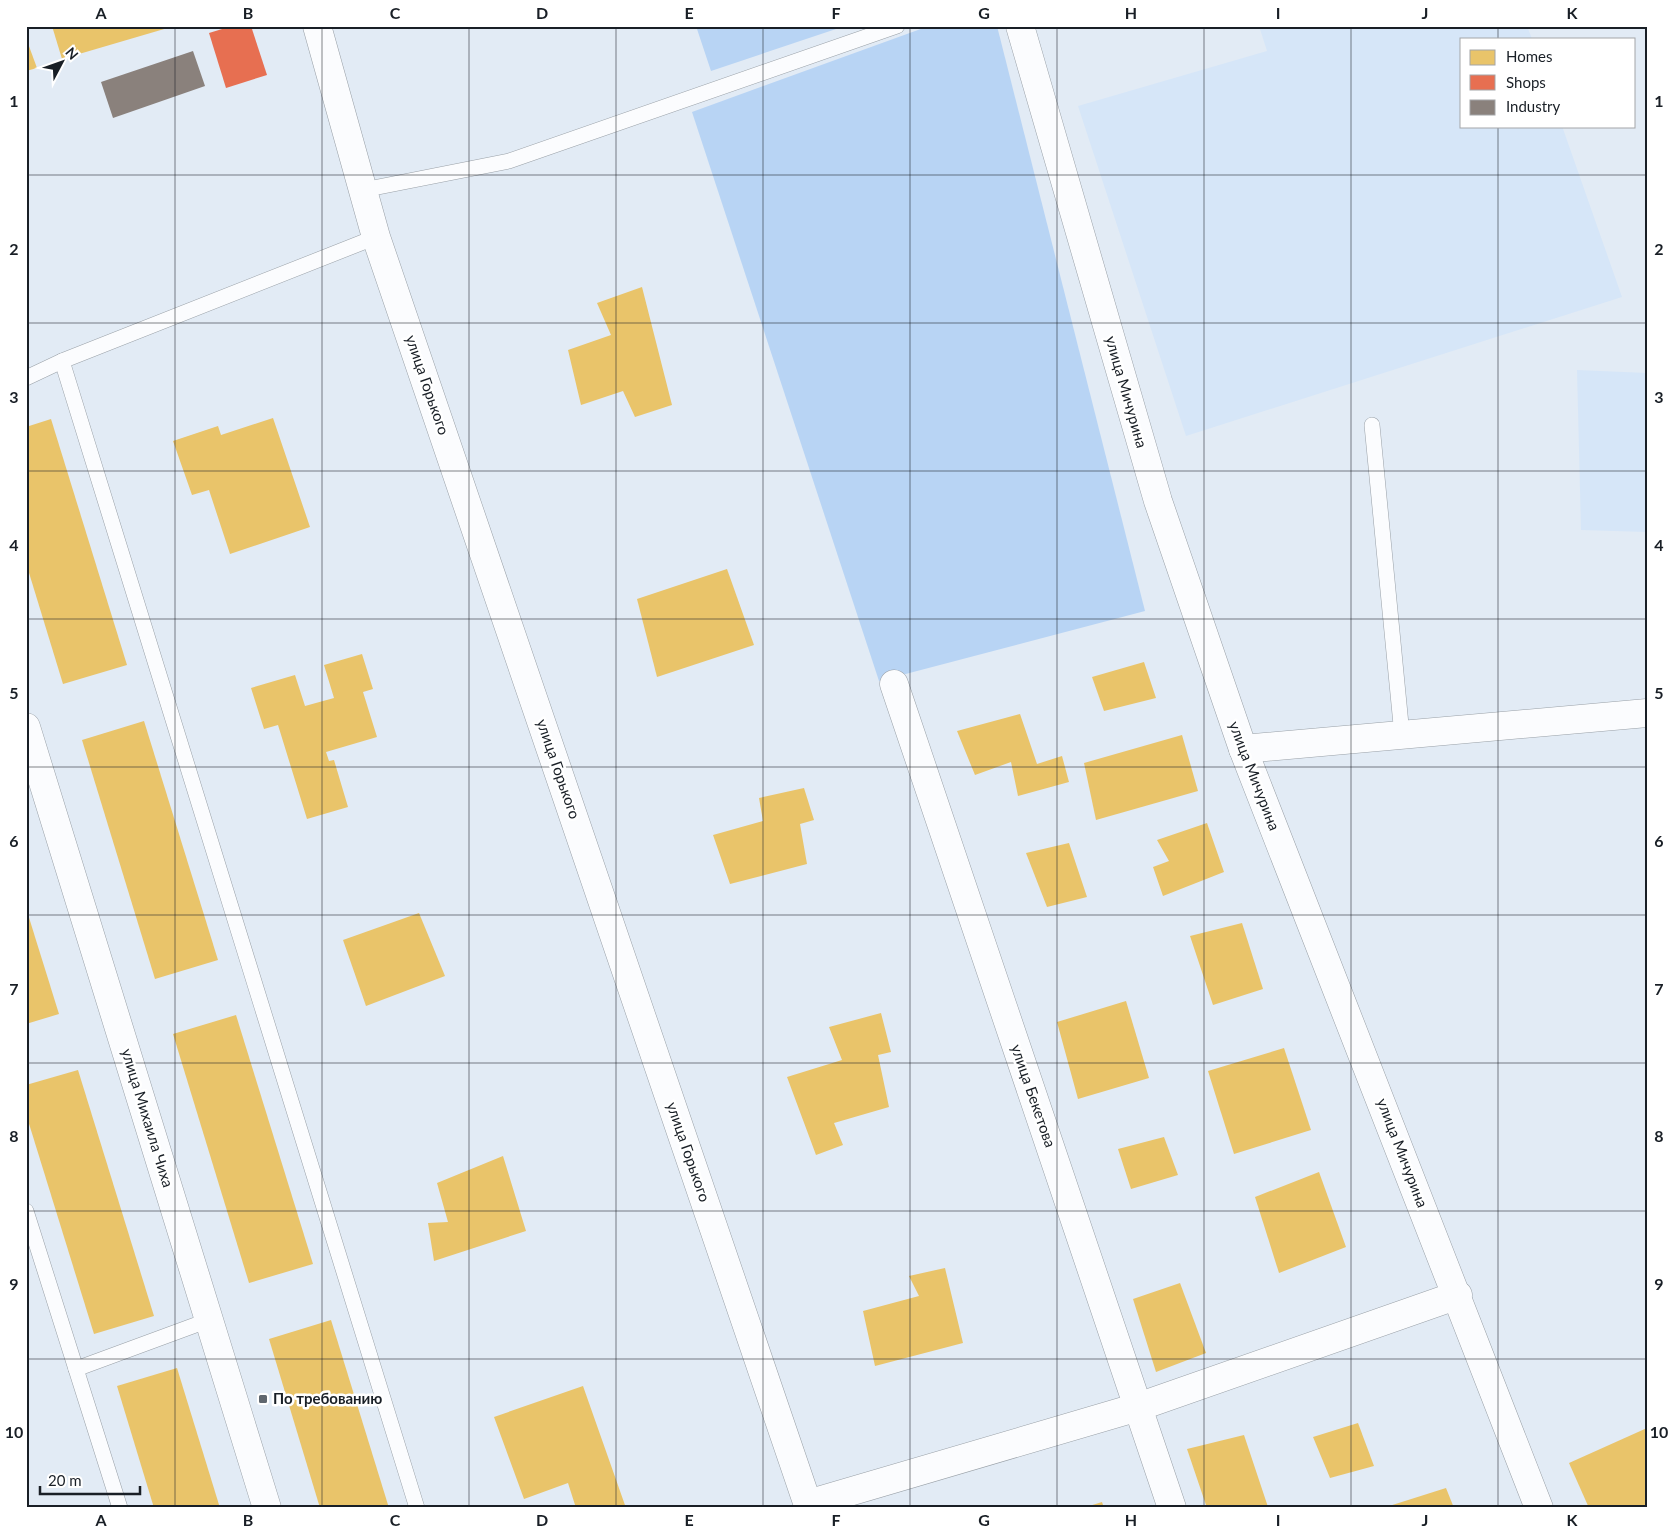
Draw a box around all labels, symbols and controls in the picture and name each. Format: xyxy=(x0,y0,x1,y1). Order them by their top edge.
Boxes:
text: A xyxy=(94,3,107,22)
text: B xyxy=(243,3,253,22)
text: C xyxy=(390,3,401,22)
text: D xyxy=(536,3,548,22)
text: E xyxy=(684,3,694,22)
text: F xyxy=(831,3,841,22)
text: G xyxy=(978,3,990,22)
text: H xyxy=(1125,3,1137,22)
text: I xyxy=(1276,3,1280,22)
text: J xyxy=(1422,3,1428,22)
text: K xyxy=(1567,3,1579,22)
north arrow xyxy=(38,38,88,88)
legend xyxy=(1460,38,1636,128)
text: N xyxy=(62,43,82,63)
text: Homes xyxy=(1506,47,1552,65)
text: Shops xyxy=(1506,73,1546,91)
text: 1 xyxy=(9,91,19,110)
text: 1 xyxy=(1654,91,1664,110)
text: Industry xyxy=(1506,97,1561,115)
text: 2 xyxy=(9,239,19,258)
text: 2 xyxy=(1654,239,1664,258)
street label: улица Горького xyxy=(402,332,453,437)
street label: улица Мичурина xyxy=(1102,334,1152,450)
text: 3 xyxy=(9,387,19,406)
text: 3 xyxy=(1654,387,1664,406)
text: 4 xyxy=(9,535,19,554)
text: 4 xyxy=(1654,535,1664,554)
text: 5 xyxy=(9,683,19,702)
text: 5 xyxy=(1654,683,1664,702)
street label: улица Горького xyxy=(533,716,584,821)
street label: улица Мичурина xyxy=(1226,718,1284,833)
text: 6 xyxy=(9,831,19,850)
text: 6 xyxy=(1654,831,1664,850)
text: 7 xyxy=(9,979,19,998)
text: 7 xyxy=(1654,979,1664,998)
street label: улица Бекетова xyxy=(1008,1042,1060,1150)
street label: улица Михаила Чиха xyxy=(118,1046,178,1189)
street label: улица Мичурина xyxy=(1374,1095,1432,1210)
street label: улица Горького xyxy=(663,1099,714,1204)
text: 8 xyxy=(9,1126,19,1145)
text: 8 xyxy=(1654,1126,1664,1145)
text: 9 xyxy=(9,1274,19,1293)
text: 9 xyxy=(1654,1274,1664,1293)
place label: По требованию xyxy=(273,1389,382,1407)
marker: По требованию xyxy=(257,1393,269,1405)
text: 10 xyxy=(5,1422,23,1441)
text: 10 xyxy=(1650,1422,1668,1441)
scale bar xyxy=(40,1464,140,1496)
text: 20 m xyxy=(48,1471,82,1489)
text: A xyxy=(94,1510,107,1529)
text: B xyxy=(243,1510,253,1529)
text: C xyxy=(390,1510,401,1529)
text: D xyxy=(536,1510,548,1529)
text: E xyxy=(684,1510,694,1529)
text: F xyxy=(831,1510,841,1529)
text: G xyxy=(978,1510,990,1529)
text: H xyxy=(1125,1510,1137,1529)
text: I xyxy=(1276,1510,1280,1529)
text: J xyxy=(1422,1510,1428,1529)
text: K xyxy=(1567,1510,1579,1529)

